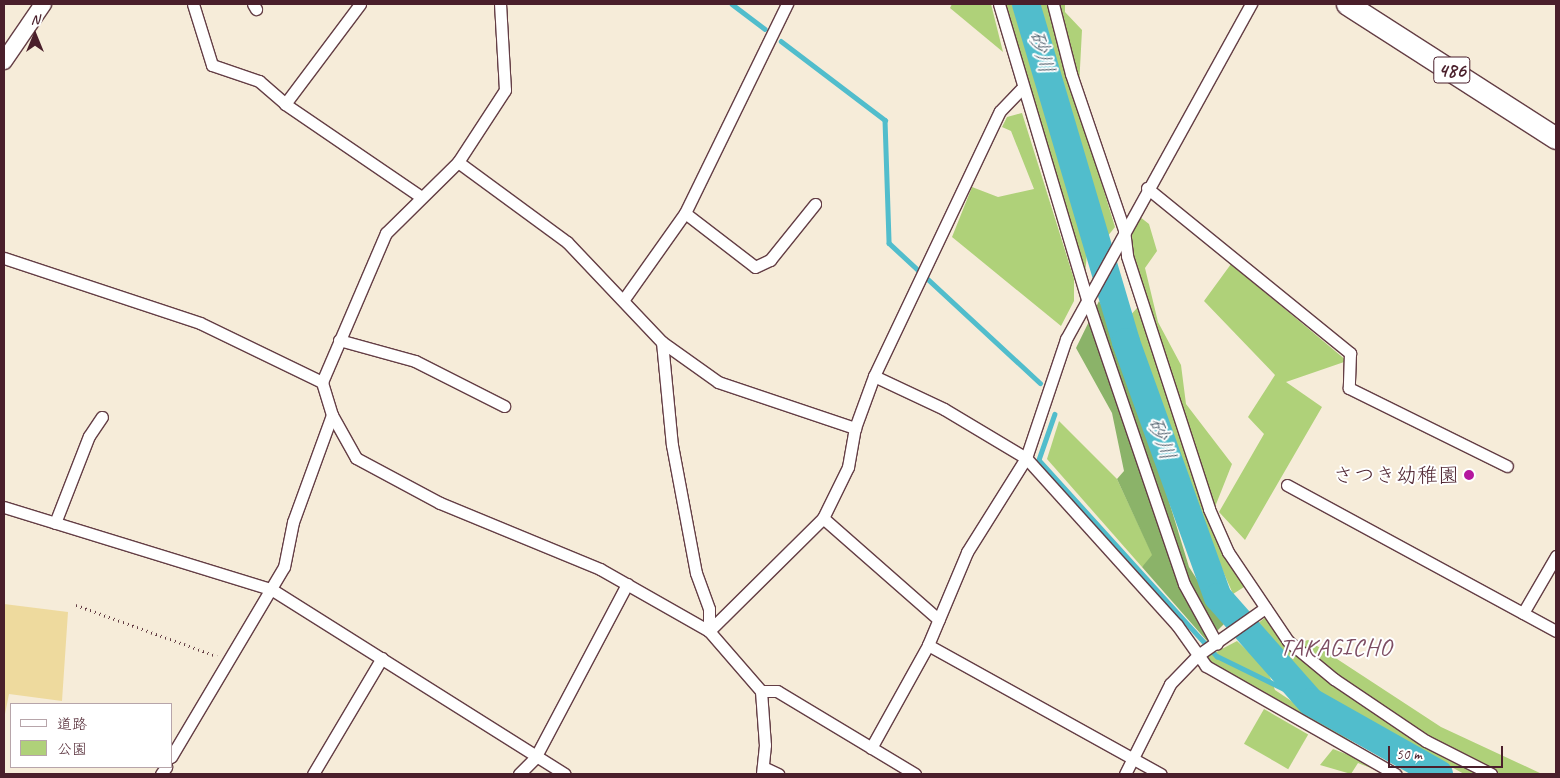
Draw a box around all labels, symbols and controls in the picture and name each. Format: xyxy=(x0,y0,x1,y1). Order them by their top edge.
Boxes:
north arrow xyxy=(10,10,60,60)
text: N xyxy=(31,11,39,28)
water label: 砂川 xyxy=(1022,27,1060,77)
road number: 486 xyxy=(1433,52,1471,88)
water label: 砂川 xyxy=(1141,414,1181,464)
place label: さつき幼稚園 xyxy=(1333,462,1459,488)
marker: さつき幼稚園 xyxy=(1463,469,1475,481)
district label: TAKAGICHO xyxy=(1278,634,1394,662)
legend xyxy=(10,703,172,768)
text: 道路 xyxy=(57,715,87,734)
scale bar xyxy=(1390,736,1505,768)
text: 公園 xyxy=(57,740,87,759)
text: 50 m xyxy=(1396,745,1422,764)

